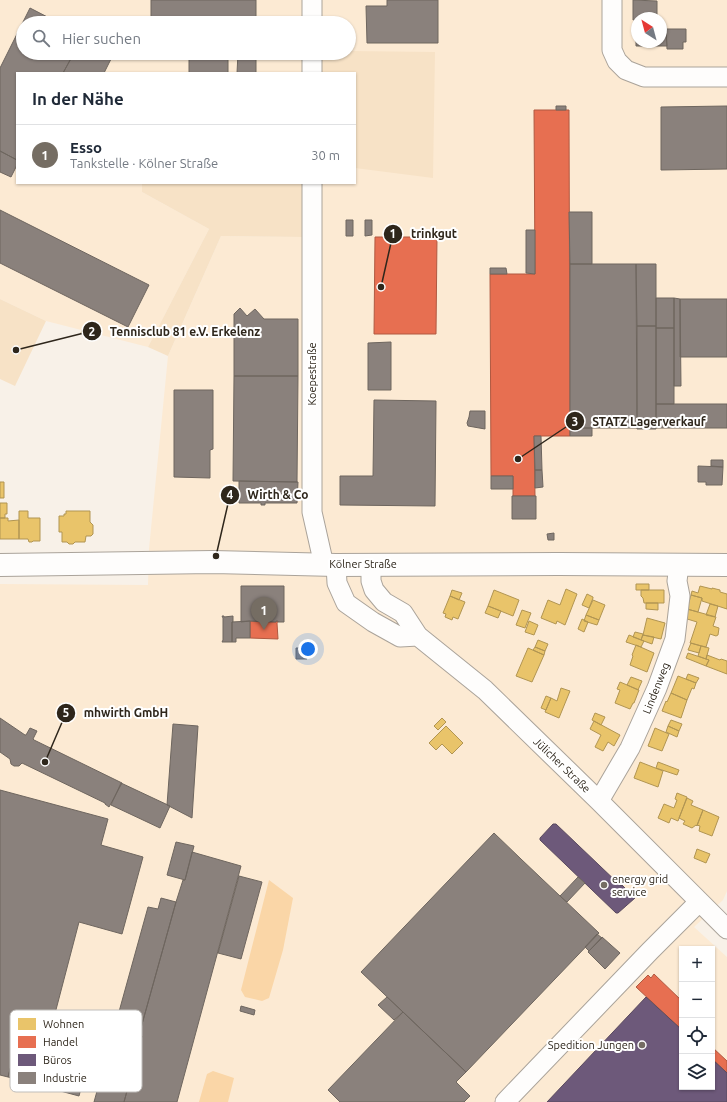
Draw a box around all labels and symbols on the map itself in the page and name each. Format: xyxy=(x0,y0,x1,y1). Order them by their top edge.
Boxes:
north arrow xyxy=(631,12,667,48)
callout: trinkgut xyxy=(383,222,465,246)
text: 1 xyxy=(390,227,396,240)
text: trinkgut xyxy=(411,227,457,240)
callout: Tennisclub 81 e.V. Erkelenz xyxy=(82,319,268,343)
text: 2 xyxy=(89,325,96,338)
text: Tennisclub 81 e.V. Erkelenz xyxy=(110,325,260,338)
street label: Koepestraße xyxy=(306,342,318,406)
callout: STATZ Lagerverkauf xyxy=(565,409,714,433)
text: 3 xyxy=(572,415,578,428)
text: STATZ Lagerverkauf xyxy=(592,415,707,428)
callout: Wirth & Co xyxy=(220,483,317,507)
text: 4 xyxy=(227,488,234,501)
text: Wirth & Co xyxy=(247,488,309,501)
street label: Kölner Straße xyxy=(329,558,397,570)
pin: 1 xyxy=(251,597,277,630)
your location xyxy=(298,639,318,659)
street label: Lindenweg xyxy=(640,661,672,715)
callout: mhwirth GmbH xyxy=(56,701,176,725)
text: 5 xyxy=(63,706,70,719)
text: mhwirth GmbH xyxy=(84,706,168,719)
street label: Jülicher Straße xyxy=(531,735,593,795)
place label: energy grid service xyxy=(612,873,668,898)
marker: energy grid service xyxy=(599,880,609,890)
legend xyxy=(10,1010,142,1092)
text: Wohnen xyxy=(43,1018,84,1030)
text: Handel xyxy=(43,1036,78,1048)
place label: Spedition Jungen xyxy=(548,1039,634,1051)
marker: Spedition Jungen xyxy=(637,1040,647,1050)
text: Büros xyxy=(43,1054,72,1066)
text: Industrie xyxy=(43,1072,87,1084)

